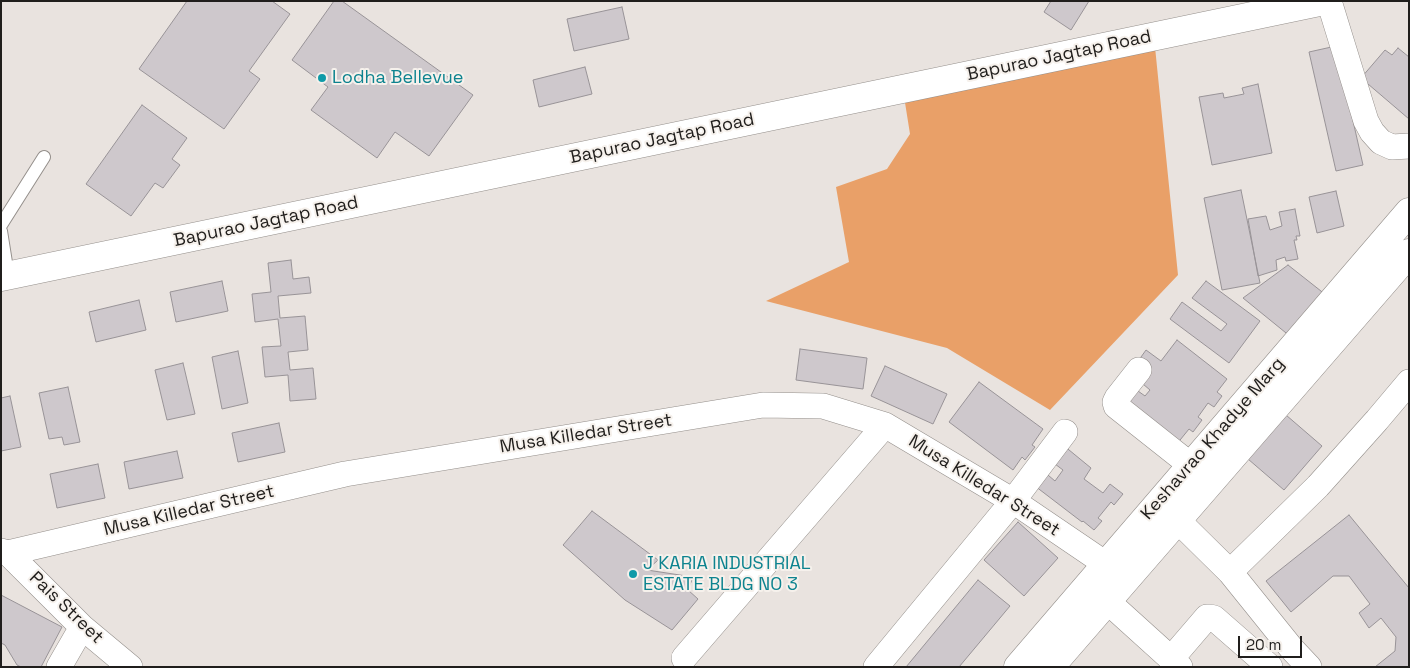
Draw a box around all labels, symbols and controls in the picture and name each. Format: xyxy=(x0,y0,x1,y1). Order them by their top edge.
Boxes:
street label: Bapurao Jagtap Road xyxy=(965,26,1153,86)
place label: Lodha Bellevue xyxy=(332,67,464,89)
marker: Lodha Bellevue xyxy=(316,72,328,84)
street label: Bapurao Jagtap Road xyxy=(568,109,756,169)
street label: Bapurao Jagtap Road xyxy=(172,192,360,252)
street label: Keshavrao Khadye Marg xyxy=(1137,354,1289,524)
street label: Musa Killedar Street xyxy=(498,410,674,458)
street label: Musa Killedar Street xyxy=(904,431,1064,541)
street label: Musa Killedar Street xyxy=(102,481,276,541)
place label: J KARIA INDUSTRIAL ESTATE BLDG NO 3 xyxy=(643,553,811,596)
street label: Pais Street xyxy=(25,567,107,649)
marker: J KARIA INDUSTRIAL ESTATE BLDG NO 3 xyxy=(627,568,639,580)
scale bar xyxy=(1240,626,1304,658)
text: 20 m xyxy=(1246,635,1281,654)

